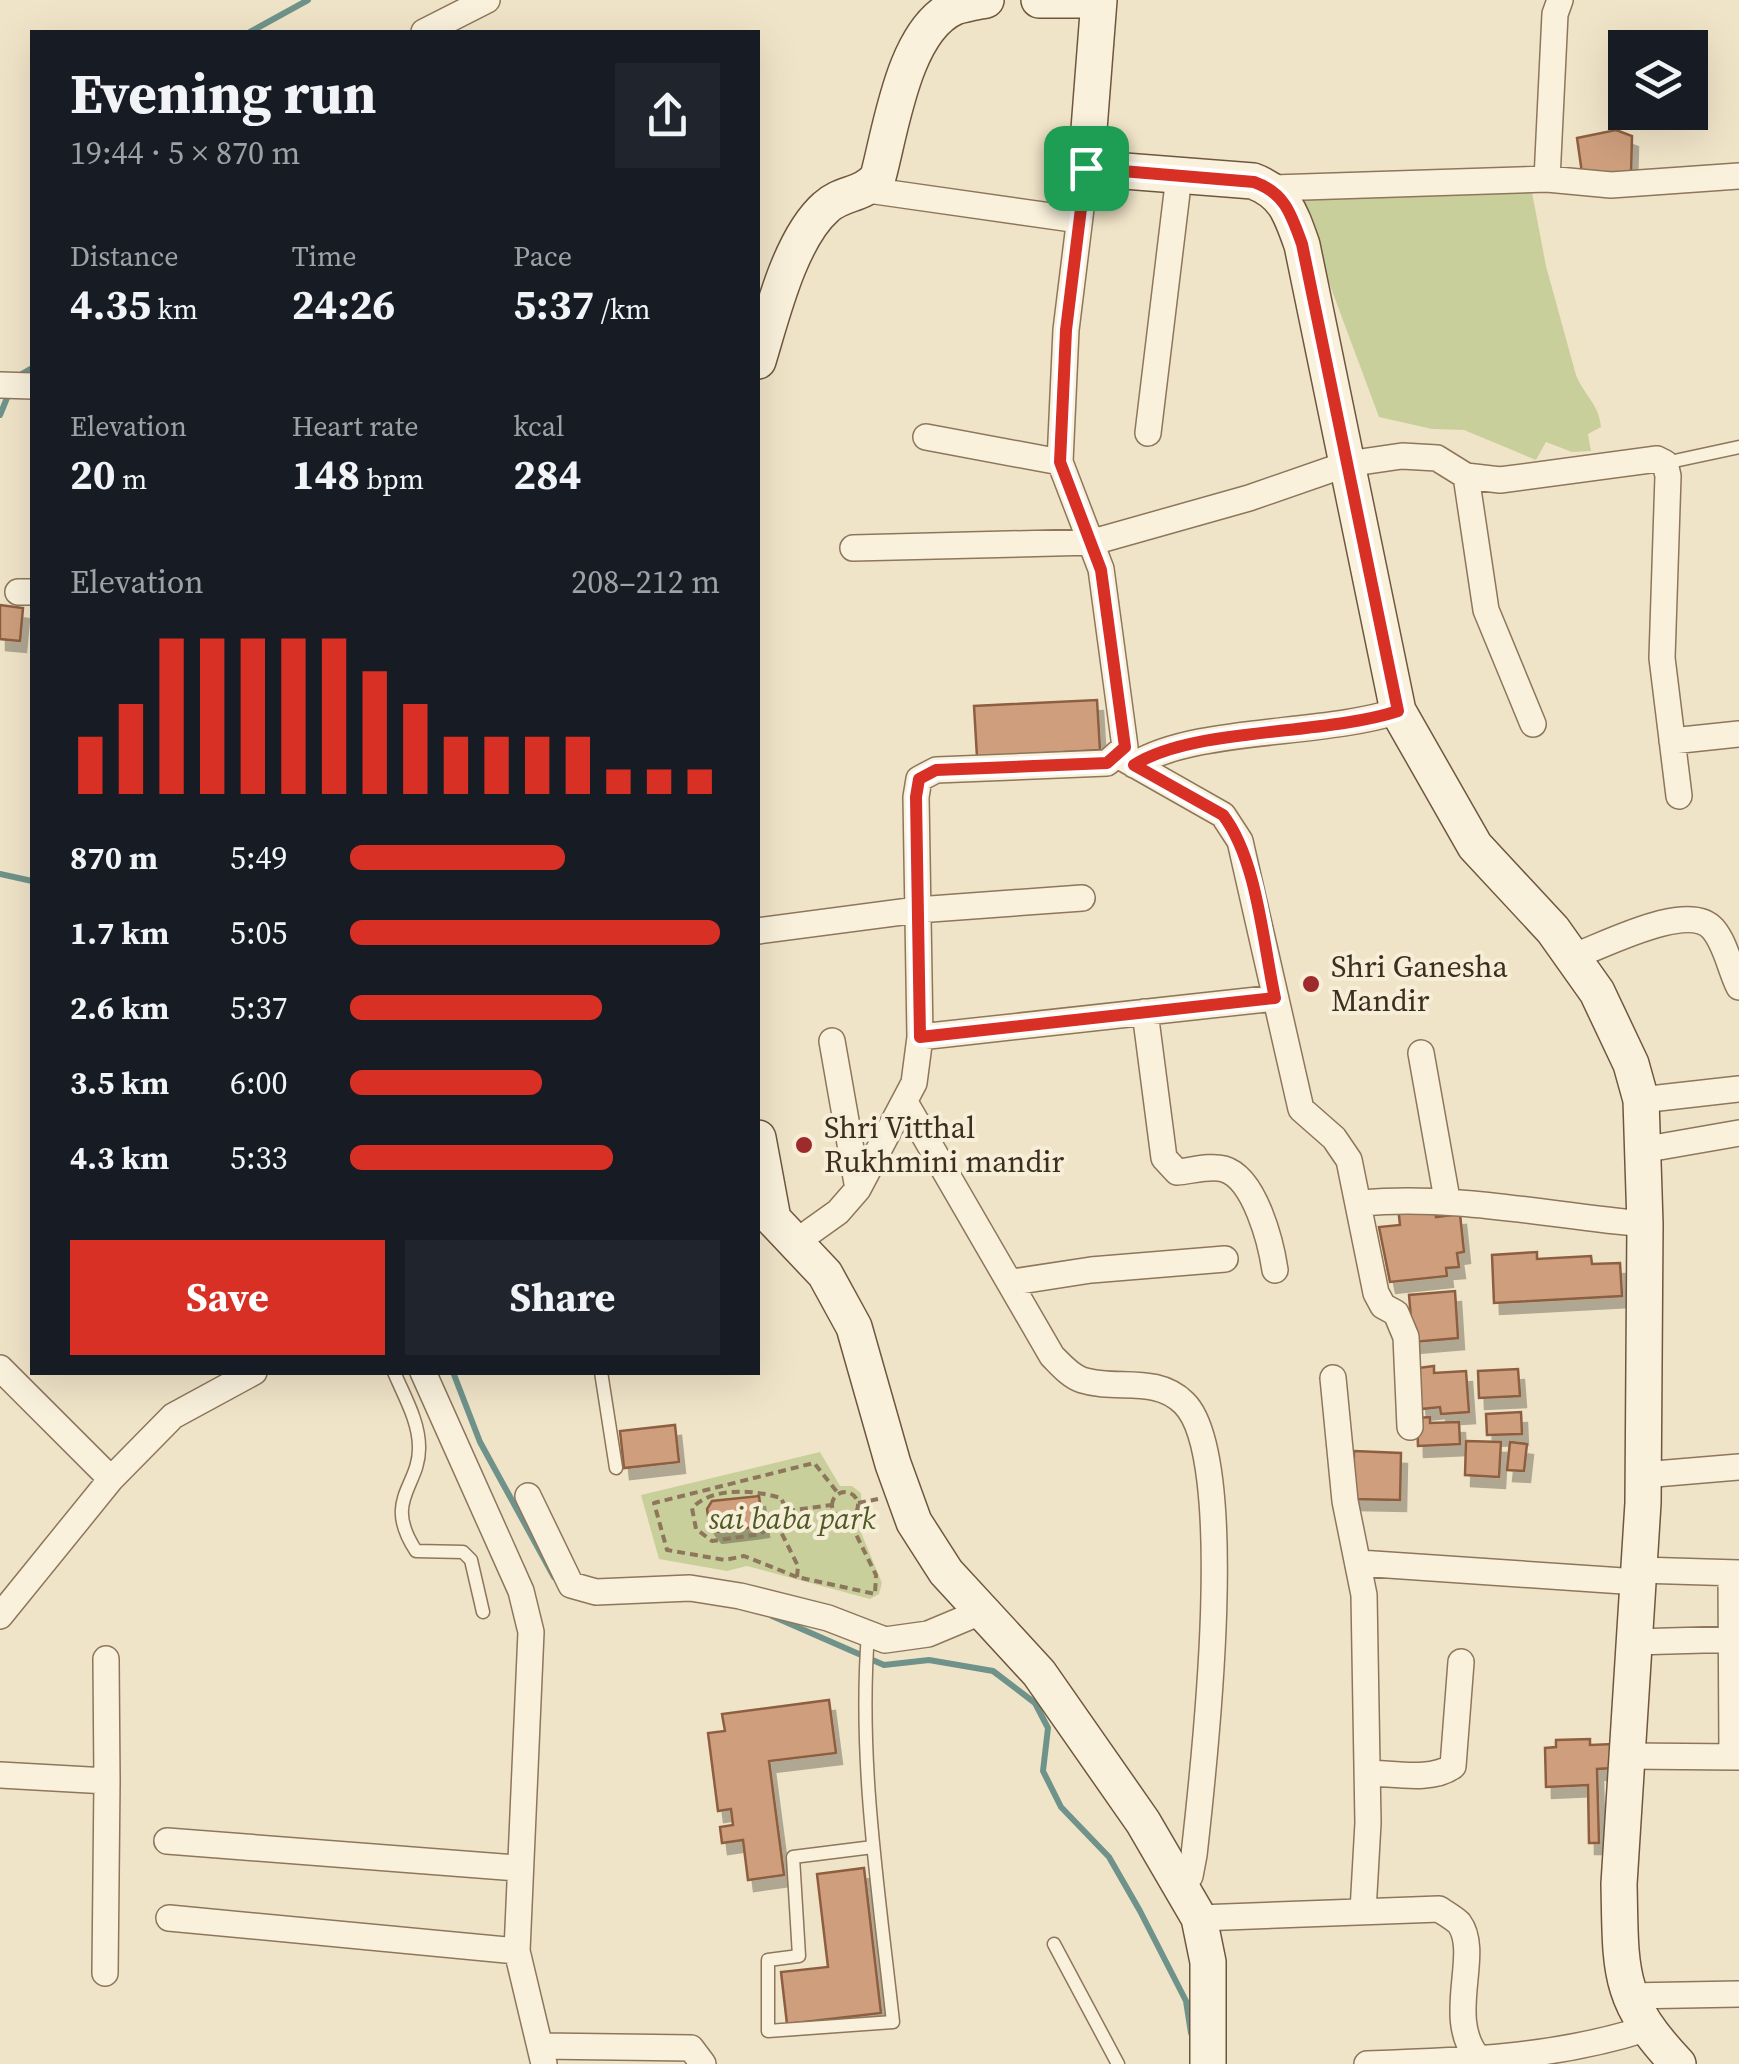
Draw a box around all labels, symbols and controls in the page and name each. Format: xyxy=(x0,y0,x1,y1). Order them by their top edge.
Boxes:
map controls xyxy=(1608,30,1708,130)
button: layers xyxy=(1608,30,1708,130)
text: Evening run xyxy=(70,56,377,131)
button: share xyxy=(615,63,720,168)
pin xyxy=(1044,126,1129,211)
text: 19:44 · 5 × 870 m xyxy=(70,131,300,175)
icon: arrive xyxy=(1059,141,1114,196)
text: Distance xyxy=(70,237,179,275)
text: Time xyxy=(292,237,356,275)
text: Pace xyxy=(513,237,572,275)
text: 4.35 xyxy=(70,275,151,333)
text: 24:26 xyxy=(292,275,395,333)
text: 5:37 xyxy=(513,275,594,333)
text: km xyxy=(151,290,198,328)
text: /km xyxy=(594,290,651,328)
text: Elevation xyxy=(70,407,187,445)
text: Heart rate xyxy=(292,407,418,445)
text: kcal xyxy=(513,407,564,445)
text: 20 xyxy=(70,445,116,503)
text: 148 xyxy=(292,445,360,503)
text: 284 xyxy=(513,445,582,503)
text: m xyxy=(116,460,147,498)
text: bpm xyxy=(360,460,424,498)
text: Elevation xyxy=(70,560,204,604)
text: 208–212 m xyxy=(571,560,720,604)
text: 870 m xyxy=(70,836,158,880)
text: 5:49 xyxy=(230,836,288,880)
text: 1.7 km xyxy=(70,911,169,955)
text: 5:05 xyxy=(230,911,288,955)
place label: Shri Ganesha Mandir xyxy=(1331,946,1509,1021)
marker: Shri Ganesha Mandir xyxy=(1300,973,1322,995)
text: 2.6 km xyxy=(70,986,169,1030)
text: 5:37 xyxy=(230,986,288,1030)
text: 3.5 km xyxy=(70,1061,169,1105)
text: 6:00 xyxy=(230,1061,288,1105)
place label: Shri Vitthal Rukhmini mandir xyxy=(824,1107,1064,1182)
marker: Shri Vitthal Rukhmini mandir xyxy=(793,1134,815,1156)
text: 4.3 km xyxy=(70,1136,169,1180)
text: 5:33 xyxy=(230,1136,288,1180)
button: Save xyxy=(70,1240,385,1355)
button: Share xyxy=(405,1240,720,1355)
park label: sai baba park xyxy=(708,1498,876,1539)

